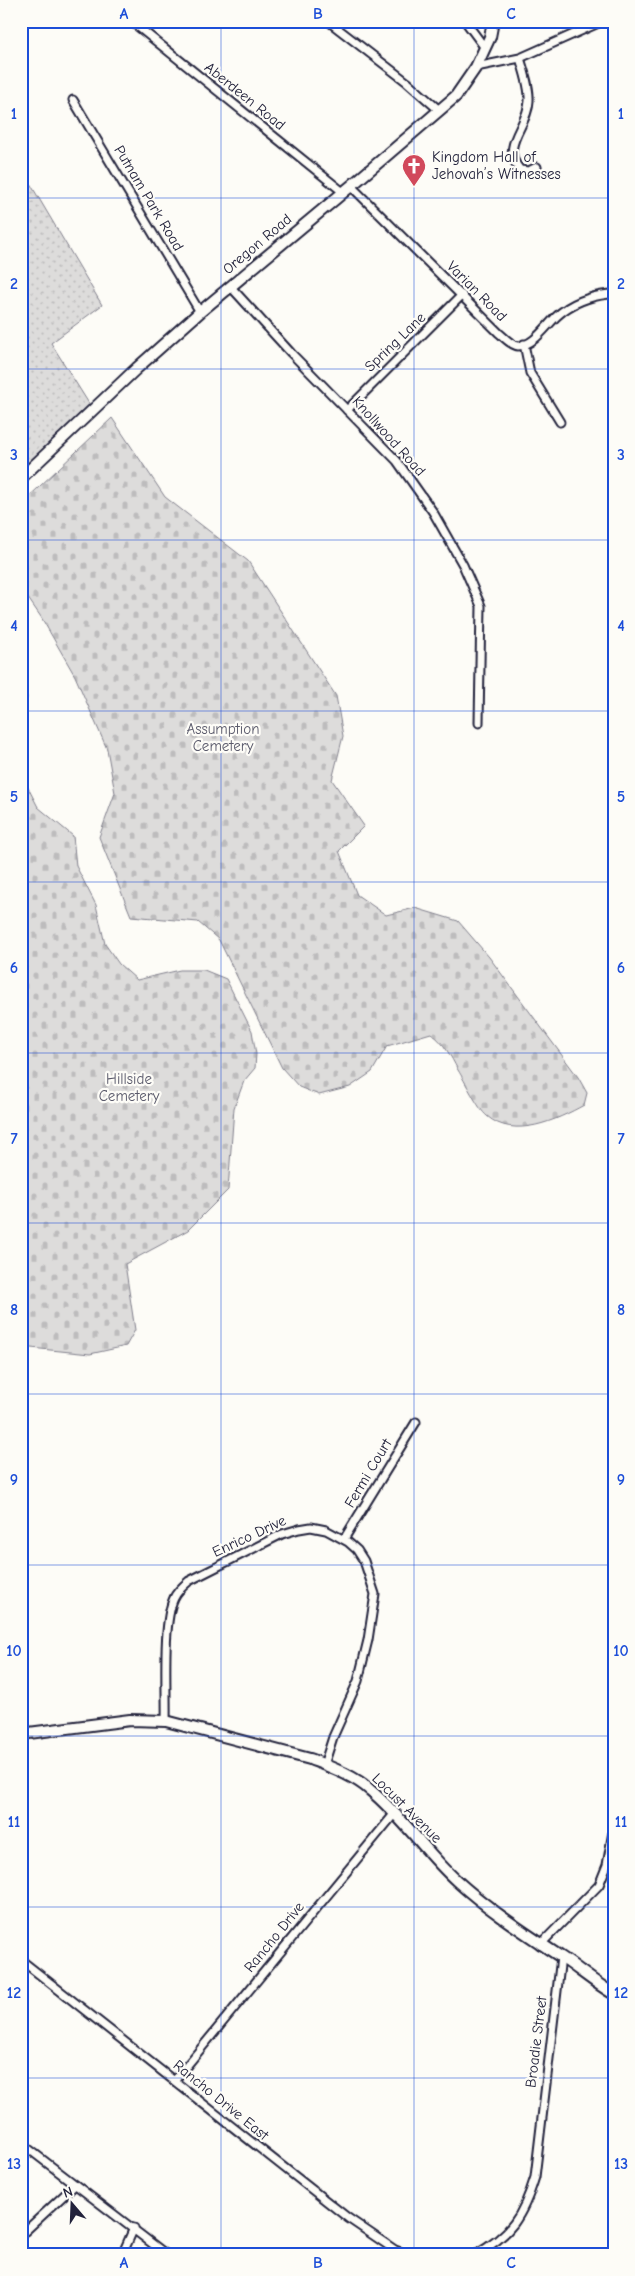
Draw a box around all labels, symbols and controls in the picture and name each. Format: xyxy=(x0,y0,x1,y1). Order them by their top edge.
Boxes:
text: A xyxy=(120,5,129,23)
text: B xyxy=(313,5,323,23)
text: C xyxy=(506,5,516,23)
street label: Aberdeen Road xyxy=(201,58,289,134)
text: 1 xyxy=(11,105,17,123)
text: 1 xyxy=(618,105,624,123)
street label: Putnam Park Road xyxy=(110,142,188,254)
place label: Kingdom Hall of Jehovah’s Witnesses xyxy=(432,148,561,183)
church icon: Kingdom Hall of Jehovah’s Witnesses xyxy=(401,153,427,187)
street label: Oregon Road xyxy=(219,210,295,278)
street label: Varian Road xyxy=(443,257,511,325)
text: 2 xyxy=(10,275,18,293)
text: 2 xyxy=(617,275,625,293)
street label: Spring Lane xyxy=(361,308,430,375)
street label: Knollwood Road xyxy=(348,392,430,480)
text: 3 xyxy=(10,446,18,464)
text: 3 xyxy=(617,446,625,464)
text: 4 xyxy=(10,617,18,635)
text: 4 xyxy=(617,617,625,635)
park label: Assumption Cemetery xyxy=(186,720,260,755)
text: 5 xyxy=(10,788,18,806)
text: 5 xyxy=(617,788,625,806)
text: 6 xyxy=(10,959,18,977)
text: 6 xyxy=(617,959,625,977)
park label: Hillside Cemetery xyxy=(99,1070,160,1105)
text: 7 xyxy=(10,1130,18,1148)
text: 7 xyxy=(617,1130,625,1148)
text: 8 xyxy=(10,1301,18,1319)
text: 8 xyxy=(617,1301,625,1319)
street label: Fermi Court xyxy=(340,1435,396,1511)
text: 9 xyxy=(10,1471,18,1489)
text: 9 xyxy=(617,1471,625,1489)
street label: Enrico Drive xyxy=(209,1511,289,1561)
text: 10 xyxy=(6,1642,22,1660)
text: 10 xyxy=(613,1642,629,1660)
street label: Locust Avenue xyxy=(368,1769,446,1847)
text: 11 xyxy=(8,1813,20,1831)
text: 11 xyxy=(615,1813,627,1831)
street label: Rancho Drive xyxy=(240,1898,308,1976)
text: 12 xyxy=(7,1984,21,2002)
text: 12 xyxy=(614,1984,628,2002)
street label: Broadie Street xyxy=(521,1994,551,2089)
street label: Rancho Drive East xyxy=(170,2056,273,2144)
text: 13 xyxy=(7,2155,21,2173)
text: 13 xyxy=(614,2155,628,2173)
north arrow xyxy=(48,2178,98,2228)
text: N xyxy=(61,2183,75,2202)
text: A xyxy=(120,2254,129,2272)
text: B xyxy=(313,2254,323,2272)
text: C xyxy=(506,2254,516,2272)

